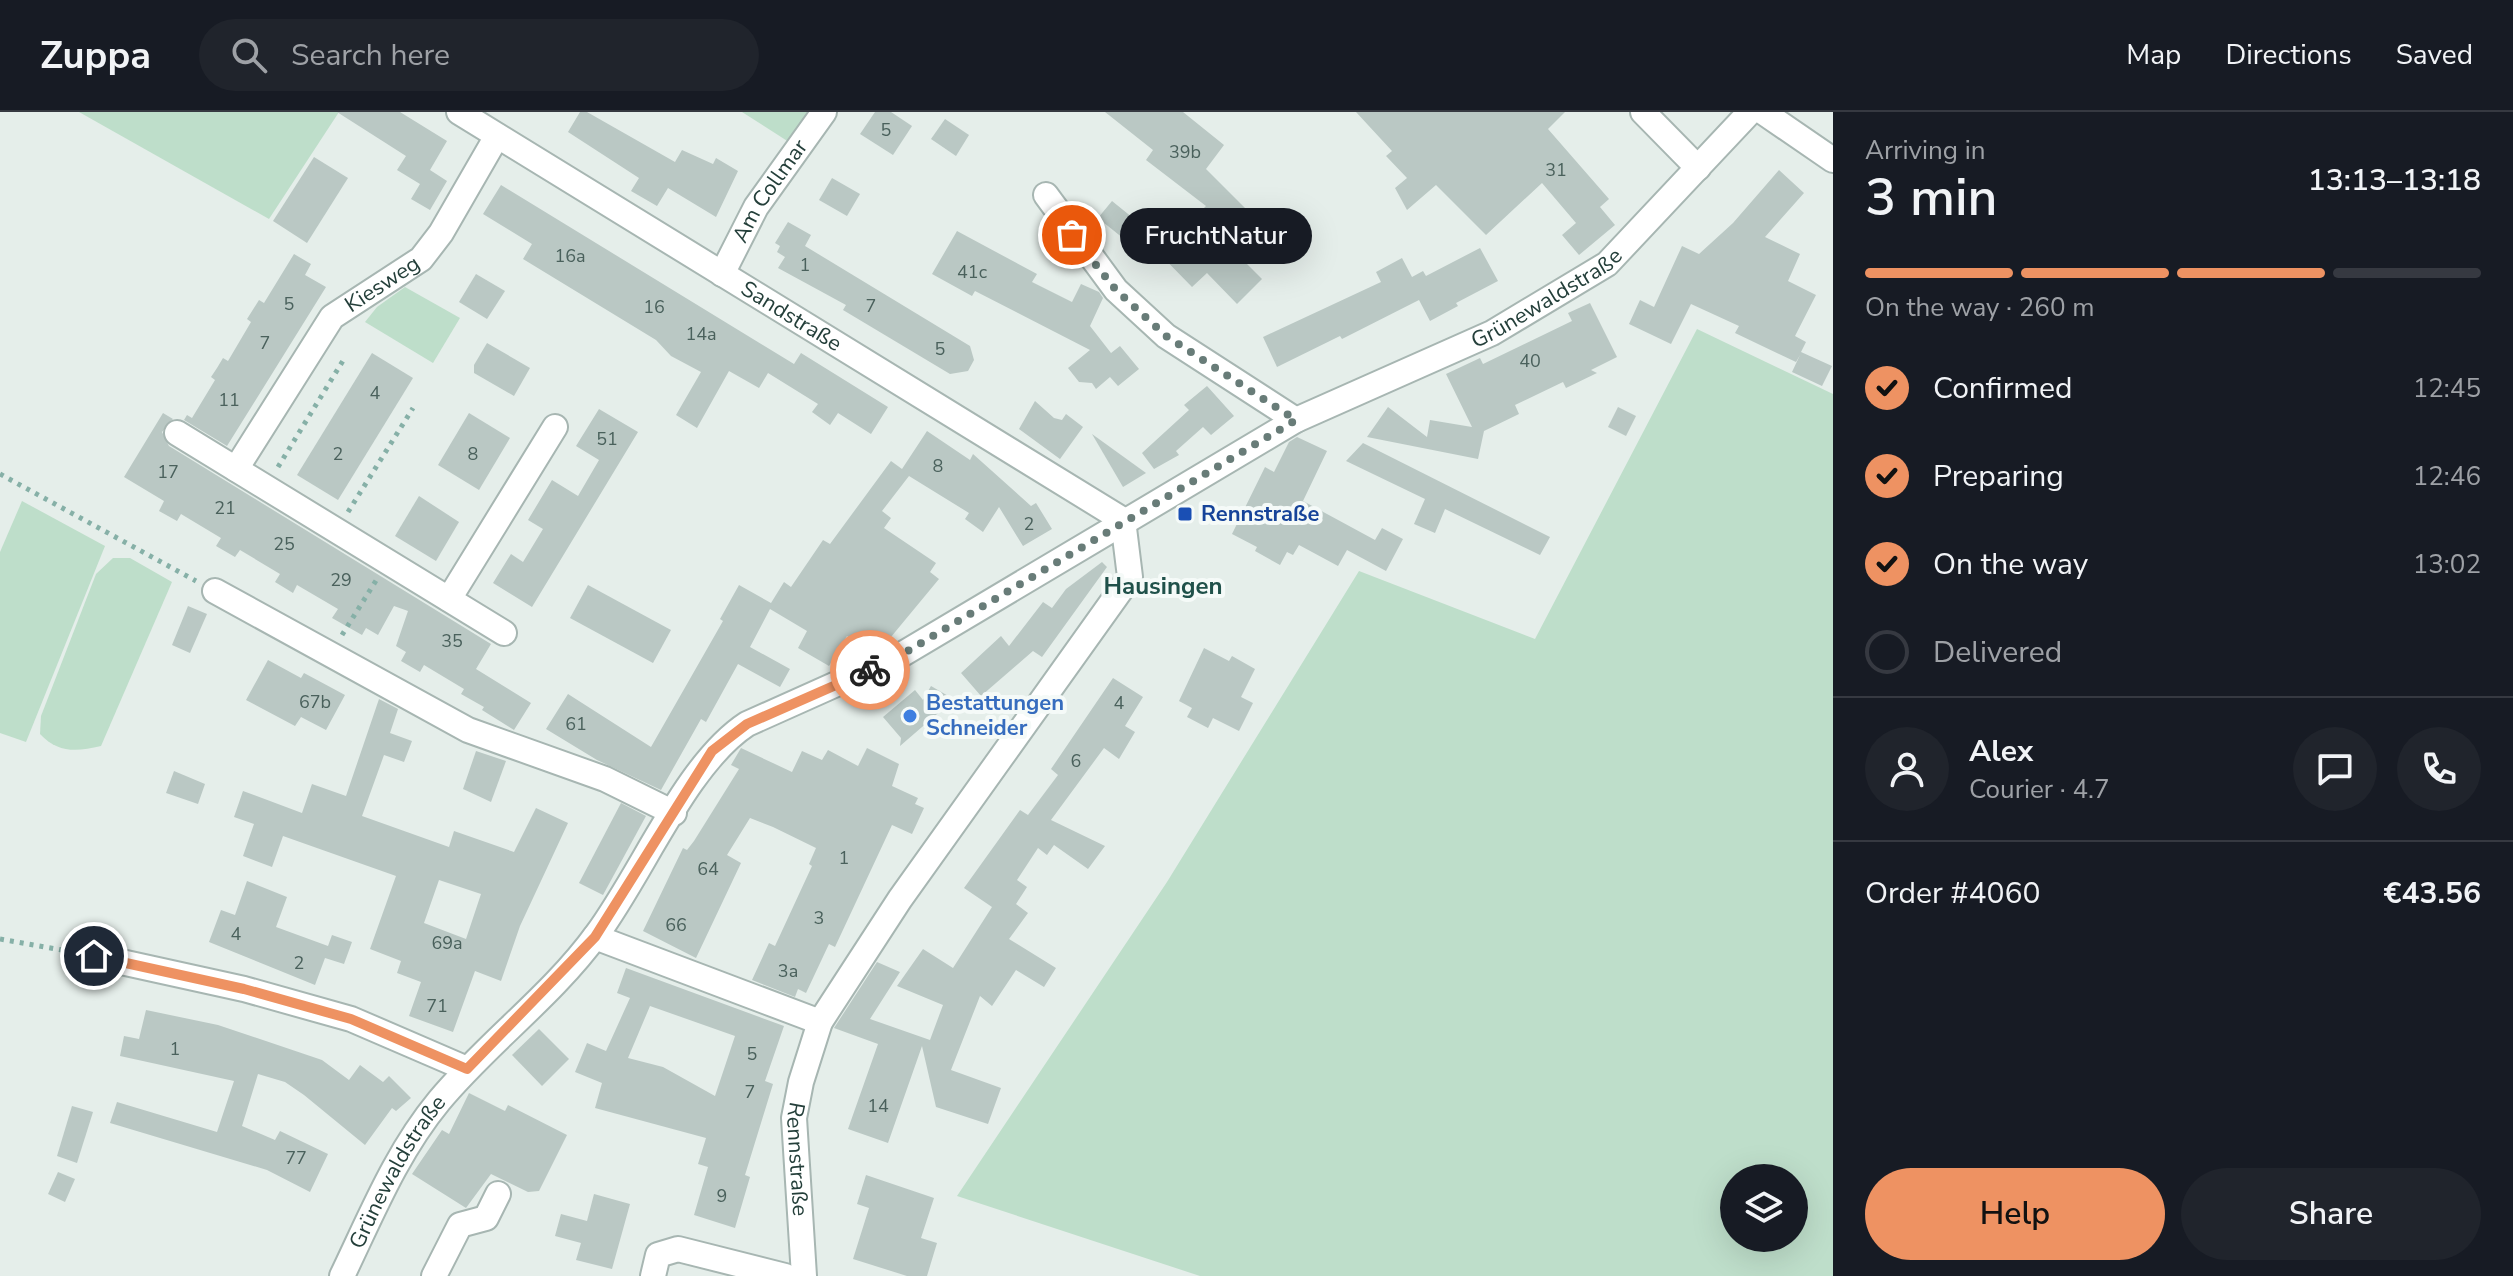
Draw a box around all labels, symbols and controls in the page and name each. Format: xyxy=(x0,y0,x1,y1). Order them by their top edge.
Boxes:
search box xyxy=(199,19,759,91)
text: Zuppa xyxy=(40,30,151,81)
icon: search xyxy=(227,33,271,77)
text: Search here xyxy=(291,35,450,76)
text: Map xyxy=(2126,36,2181,74)
text: Directions xyxy=(2225,36,2352,74)
text: Saved xyxy=(2396,36,2473,74)
house number: 5 xyxy=(881,118,891,142)
street label: Am Collmar xyxy=(725,133,815,248)
text: Arriving in xyxy=(1865,133,1986,168)
house number: 39b xyxy=(1169,140,1201,164)
house number: 31 xyxy=(1545,158,1567,182)
text: 13:13–13:18 xyxy=(2308,160,2481,201)
text: 3 min xyxy=(1865,162,1998,233)
pin xyxy=(1038,201,1106,269)
callout: FruchtNatur xyxy=(1120,207,1312,263)
icon: bag xyxy=(1050,213,1094,257)
text: FruchtNatur xyxy=(1145,218,1287,253)
street label: Grünewaldstraße xyxy=(1466,242,1629,355)
house number: 16a xyxy=(554,244,586,268)
street label: Kiesweg xyxy=(339,249,426,320)
house number: 1 xyxy=(800,253,810,277)
house number: 41c xyxy=(957,260,987,284)
street label: Sandstraße xyxy=(735,274,847,359)
text: On the way · 260 m xyxy=(1865,290,2094,325)
house number: 5 xyxy=(284,292,294,316)
house number: 7 xyxy=(866,294,876,318)
house number: 16 xyxy=(643,295,665,319)
house number: 14a xyxy=(685,322,717,346)
house number: 7 xyxy=(260,331,270,355)
house number: 5 xyxy=(935,337,945,361)
house number: 40 xyxy=(1519,349,1541,373)
icon: check xyxy=(1865,366,1909,410)
text: Confirmed xyxy=(1933,368,2073,409)
text: 12:45 xyxy=(2413,371,2481,406)
house number: 4 xyxy=(370,381,381,405)
house number: 11 xyxy=(218,388,240,412)
house number: 51 xyxy=(596,427,618,451)
house number: 2 xyxy=(333,442,343,466)
house number: 8 xyxy=(468,442,478,466)
house number: 8 xyxy=(933,454,943,478)
icon: check xyxy=(1865,454,1909,498)
text: Preparing xyxy=(1933,456,2064,497)
text: 12:46 xyxy=(2413,459,2481,494)
house number: 17 xyxy=(157,460,179,484)
house number: 21 xyxy=(214,496,236,520)
place label: Rennstraße xyxy=(1201,499,1319,529)
marker: Rennstraße xyxy=(1176,505,1194,523)
house number: 2 xyxy=(1024,512,1034,536)
house number: 25 xyxy=(273,532,295,556)
icon: check xyxy=(1865,542,1909,586)
text: On the way xyxy=(1933,544,2088,585)
text: 13:02 xyxy=(2413,547,2481,582)
house number: 29 xyxy=(330,568,352,592)
district label: Hausingen xyxy=(1104,570,1223,602)
house number: 35 xyxy=(441,629,463,653)
courier xyxy=(830,630,910,710)
text: Delivered xyxy=(1933,632,2062,673)
icon: bike xyxy=(848,648,892,692)
place label: Bestattungen Schneider xyxy=(926,688,1064,743)
house number: 67b xyxy=(299,690,331,714)
house number: 4 xyxy=(1114,691,1125,715)
marker: Bestattungen Schneider xyxy=(901,707,919,725)
house number: 61 xyxy=(565,712,587,736)
button: person xyxy=(1865,727,1949,811)
button: chat xyxy=(2293,727,2377,811)
button: phone xyxy=(2397,727,2481,811)
text: Alex xyxy=(1969,731,2033,772)
house number: 6 xyxy=(1071,749,1081,773)
text: Courier · 4.7 xyxy=(1969,772,2110,807)
house number: 1 xyxy=(839,846,849,870)
house number: 64 xyxy=(697,857,719,881)
text: Order #4060 xyxy=(1865,873,2040,914)
text: €43.56 xyxy=(2384,873,2481,914)
house number: 3 xyxy=(814,906,824,930)
house number: 66 xyxy=(665,913,687,937)
pin xyxy=(60,922,128,990)
house number: 4 xyxy=(231,922,242,946)
house number: 69a xyxy=(431,931,463,955)
icon: home xyxy=(72,934,116,978)
house number: 2 xyxy=(294,951,304,975)
house number: 3a xyxy=(778,959,798,983)
house number: 71 xyxy=(426,994,448,1018)
house number: 1 xyxy=(170,1037,180,1061)
house number: 5 xyxy=(747,1042,757,1066)
house number: 7 xyxy=(745,1080,755,1104)
street label: Grünewaldstraße xyxy=(342,1089,453,1254)
house number: 14 xyxy=(867,1094,889,1118)
street label: Rennstraße xyxy=(779,1100,815,1217)
house number: 77 xyxy=(285,1146,307,1170)
map controls xyxy=(1720,1164,1808,1252)
button: layers xyxy=(1720,1164,1808,1252)
button: Help xyxy=(1865,1168,2165,1260)
button: Share xyxy=(2181,1168,2481,1260)
house number: 9 xyxy=(717,1184,727,1208)

